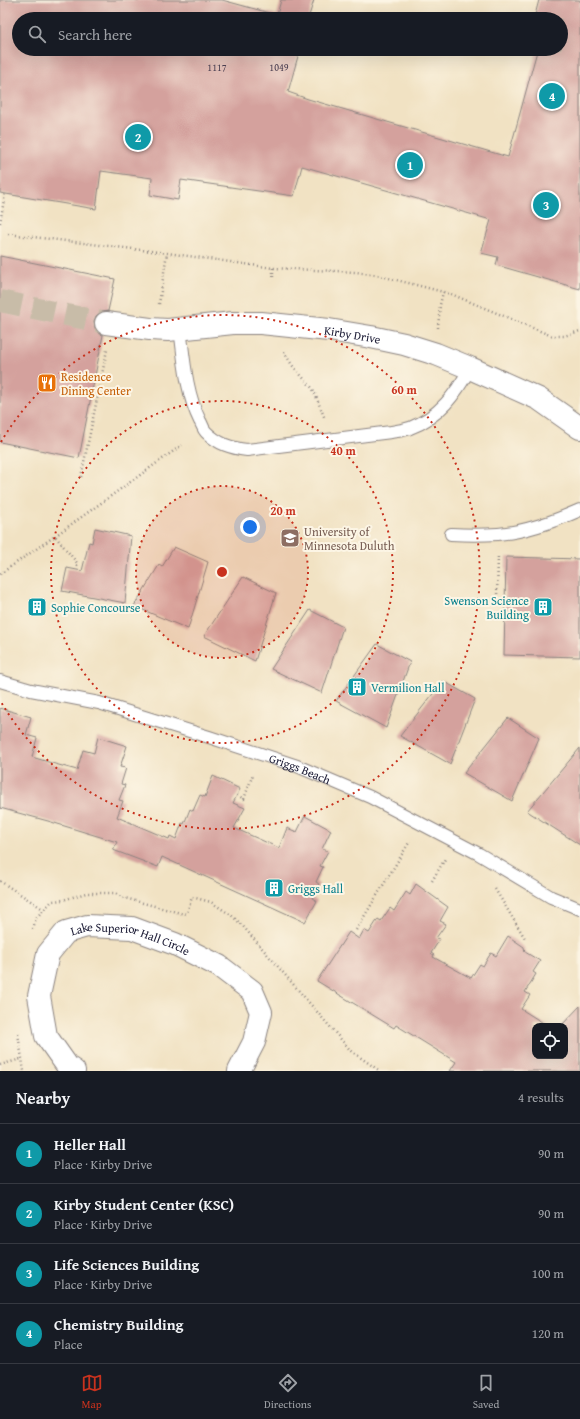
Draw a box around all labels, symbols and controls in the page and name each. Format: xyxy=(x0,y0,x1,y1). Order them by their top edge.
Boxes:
search box xyxy=(12,12,568,56)
icon: search xyxy=(26,23,48,45)
text: Search here xyxy=(58,24,132,45)
house number: 1117 xyxy=(207,60,227,75)
house number: 1049 xyxy=(269,60,289,75)
pin: 4 xyxy=(539,81,565,111)
pin: 2 xyxy=(125,122,151,152)
pin: 1 xyxy=(397,150,423,180)
pin: 3 xyxy=(533,190,559,220)
street label: Kirby Drive xyxy=(323,321,383,347)
place label: Residence Dining Center xyxy=(61,368,131,399)
restaurant icon: Residence Dining Center xyxy=(36,372,58,394)
text: 60 m xyxy=(391,381,417,398)
text: 40 m xyxy=(330,442,356,459)
text: 20 m xyxy=(270,502,296,519)
your location xyxy=(240,517,260,537)
place label: University of Minnesota Duluth xyxy=(304,523,395,554)
school or university icon: University of Minnesota Duluth xyxy=(279,527,301,549)
centre of rings xyxy=(215,565,229,579)
place label: Swenson Science Building xyxy=(444,592,529,623)
building icon: Sophie Concourse xyxy=(26,596,48,618)
building icon: Swenson Science Building xyxy=(532,596,554,618)
place label: Sophie Concourse xyxy=(51,599,141,616)
building icon: Vermilion Hall xyxy=(346,676,368,698)
place label: Vermilion Hall xyxy=(371,679,445,696)
street label: Griggs Beach xyxy=(267,749,334,788)
building icon: Griggs Hall xyxy=(263,877,285,899)
place label: Griggs Hall xyxy=(288,880,344,897)
street label: Lake Superior Hall Circle xyxy=(68,917,194,959)
map controls xyxy=(532,1023,568,1059)
button: locate xyxy=(532,1023,568,1059)
text: Nearby xyxy=(16,1085,70,1110)
text: 4 results xyxy=(518,1088,564,1107)
text: Heller Hall xyxy=(54,1134,126,1155)
text: 1 xyxy=(26,1144,32,1163)
text: 90 m xyxy=(538,1144,564,1163)
text: Place · Kirby Drive xyxy=(54,1155,152,1174)
text: Kirby Student Center (KSC) xyxy=(54,1194,234,1215)
text: 2 xyxy=(26,1204,32,1223)
text: 90 m xyxy=(538,1204,564,1223)
text: Place · Kirby Drive xyxy=(54,1215,152,1234)
text: Life Sciences Building xyxy=(54,1254,199,1275)
text: 3 xyxy=(26,1264,32,1283)
text: 100 m xyxy=(532,1264,564,1283)
text: Place · Kirby Drive xyxy=(54,1275,152,1294)
text: Chemistry Building xyxy=(54,1314,183,1335)
text: 4 xyxy=(26,1324,32,1343)
text: 120 m xyxy=(532,1324,564,1343)
text: Place xyxy=(54,1335,83,1354)
tab: Map xyxy=(81,1372,103,1412)
tab: Directions xyxy=(264,1372,311,1412)
tab: Saved xyxy=(473,1372,499,1412)

